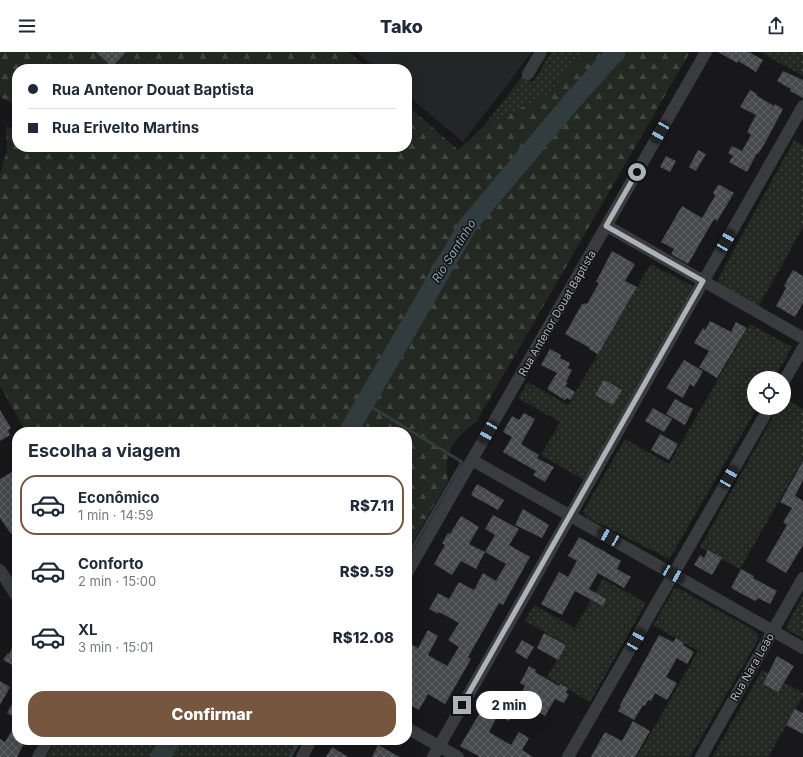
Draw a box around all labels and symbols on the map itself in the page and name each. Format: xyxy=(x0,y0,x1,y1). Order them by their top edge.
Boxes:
car xyxy=(649,119,671,145)
route start xyxy=(628,163,646,181)
water label: Rio Santinho xyxy=(428,216,479,285)
car xyxy=(715,228,737,254)
street label: Rua Antenor Douat Baptista xyxy=(515,248,599,378)
car xyxy=(477,419,499,445)
car xyxy=(718,464,740,490)
car xyxy=(596,526,622,548)
car xyxy=(660,563,686,585)
car xyxy=(625,627,647,653)
street label: Rua Nara Leão xyxy=(727,630,777,704)
callout: 2 min xyxy=(476,691,542,719)
route end xyxy=(453,696,471,714)

